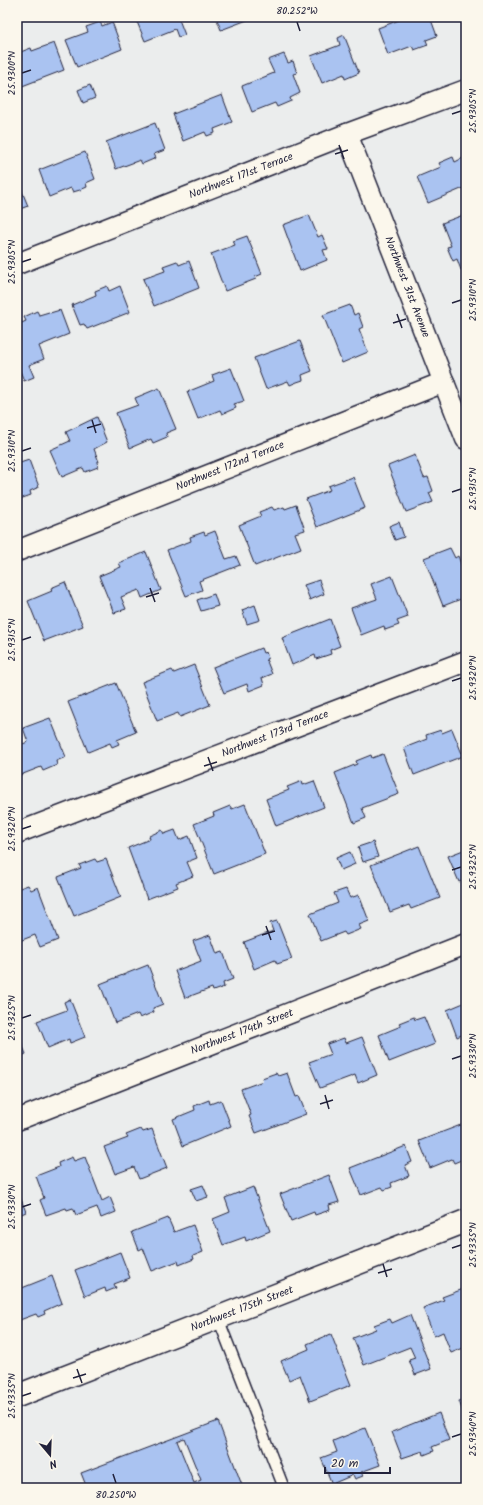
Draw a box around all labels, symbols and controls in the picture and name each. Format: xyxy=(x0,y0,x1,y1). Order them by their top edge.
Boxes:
text: 80.252°W xyxy=(276,3,318,19)
text: 25.9300°N xyxy=(4,51,20,95)
text: 25.9305°N xyxy=(465,88,481,133)
street label: Northwest 171st Terrace xyxy=(186,148,296,204)
street label: Northwest 31st Avenue xyxy=(379,234,435,340)
text: 25.9305°N xyxy=(4,239,20,284)
text: 25.9310°N xyxy=(465,279,481,321)
text: 25.9310°N xyxy=(4,430,20,472)
street label: Northwest 172nd Terrace xyxy=(173,436,287,496)
text: 25.9315°N xyxy=(465,467,481,510)
text: 25.9315°N xyxy=(4,618,20,661)
text: 25.9320°N xyxy=(465,655,481,701)
street label: Northwest 173rd Terrace xyxy=(219,705,331,763)
text: 25.9320°N xyxy=(4,806,20,852)
text: 25.9325°N xyxy=(465,844,481,890)
text: 25.9325°N xyxy=(4,995,20,1041)
street label: Northwest 174th Street xyxy=(188,1004,297,1060)
text: 25.9330°N xyxy=(465,1033,481,1079)
text: 25.9330°N xyxy=(4,1184,20,1230)
text: 25.9335°N xyxy=(465,1222,481,1268)
street label: Northwest 175th Street xyxy=(188,1281,297,1337)
text: 25.9335°N xyxy=(4,1373,20,1419)
text: 25.9340°N xyxy=(465,1411,481,1456)
north arrow xyxy=(30,1435,70,1475)
scale bar xyxy=(325,1449,390,1475)
text: N xyxy=(47,1454,59,1473)
text: 20 m xyxy=(331,1454,359,1473)
text: 80.250°W xyxy=(96,1487,137,1503)

